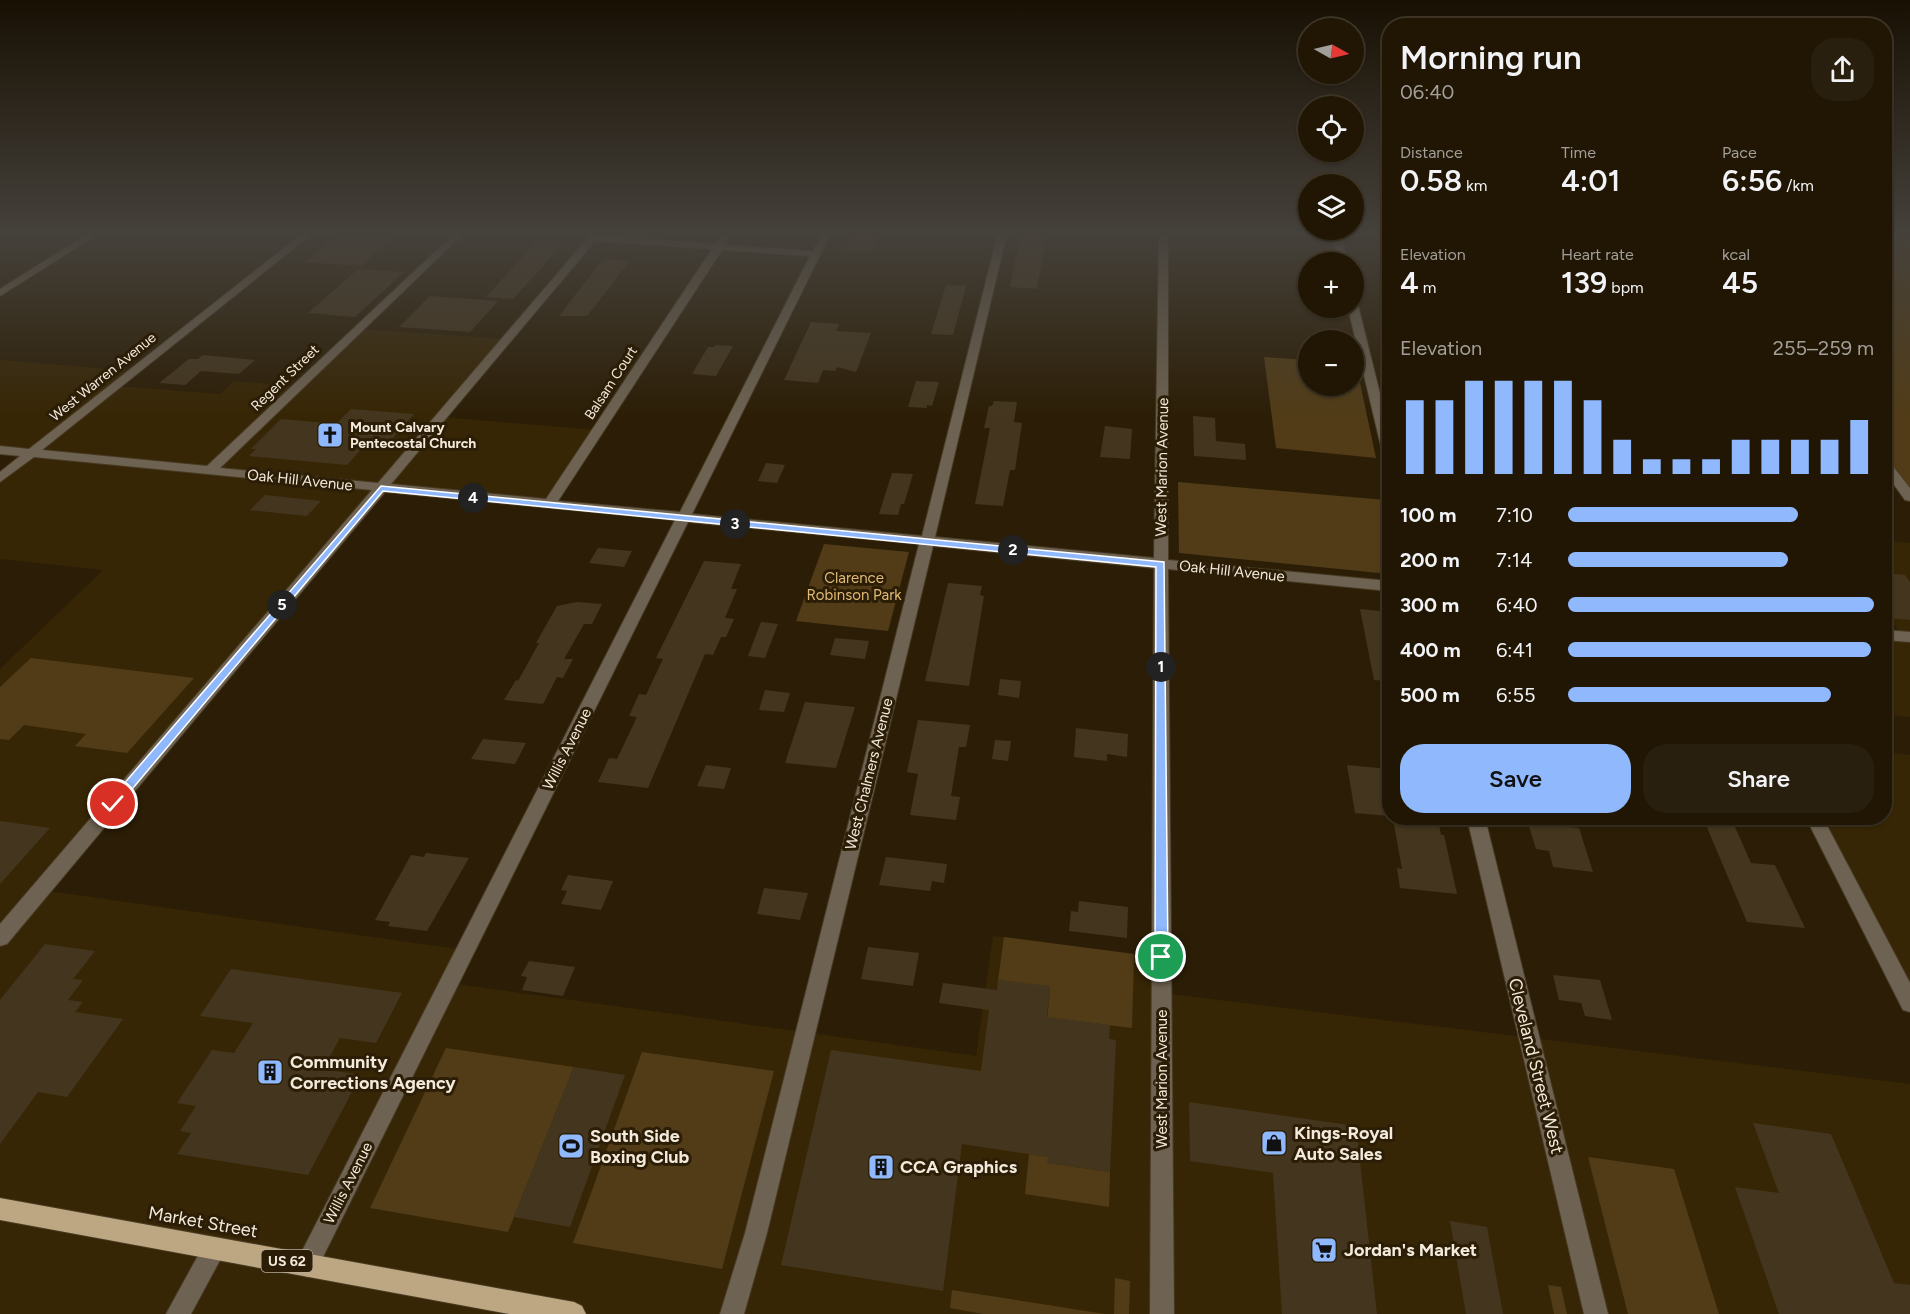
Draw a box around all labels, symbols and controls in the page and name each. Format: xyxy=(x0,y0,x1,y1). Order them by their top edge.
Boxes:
north arrow xyxy=(1298,18,1364,84)
map controls xyxy=(1298,18,1364,396)
text: Morning run xyxy=(1400,38,1582,77)
button: share xyxy=(1811,38,1874,101)
text: 06:40 xyxy=(1400,80,1454,104)
button: locate xyxy=(1298,96,1364,162)
text: Distance xyxy=(1400,143,1463,162)
text: Time xyxy=(1561,143,1596,162)
text: Pace xyxy=(1722,143,1757,162)
text: 0.58 xyxy=(1400,162,1462,199)
text: 4:01 xyxy=(1561,162,1620,199)
text: 6:56 xyxy=(1722,162,1782,199)
button: layers xyxy=(1298,174,1364,240)
text: km xyxy=(1462,176,1487,195)
text: /km xyxy=(1782,176,1814,195)
text: Elevation xyxy=(1400,245,1466,264)
text: Heart rate xyxy=(1561,245,1634,264)
text: kcal xyxy=(1722,245,1750,264)
button: + xyxy=(1298,252,1364,318)
text: 4 xyxy=(1400,264,1419,301)
text: 139 xyxy=(1561,264,1607,301)
text: 45 xyxy=(1722,264,1758,301)
text: m xyxy=(1419,278,1436,297)
text: bpm xyxy=(1607,278,1644,297)
street label: West Warren Avenue xyxy=(47,329,160,425)
button: − xyxy=(1298,330,1364,396)
text: Elevation xyxy=(1400,336,1482,360)
text: 255–259 m xyxy=(1773,336,1874,360)
street label: Regent Street xyxy=(247,341,323,415)
street label: Balsam Court xyxy=(581,343,641,423)
street label: West Marion Avenue xyxy=(1152,397,1172,537)
place label: Mount Calvary Pentecostal Church xyxy=(350,419,476,452)
church icon: Mount Calvary Pentecostal Church xyxy=(315,420,345,450)
street label: Oak Hill Avenue xyxy=(246,466,354,494)
pin: 4 xyxy=(458,483,488,513)
text: 4 xyxy=(468,488,478,507)
text: 100 m xyxy=(1400,503,1457,527)
text: 7:10 xyxy=(1496,503,1533,527)
pin: 3 xyxy=(720,509,750,539)
text: 3 xyxy=(731,514,739,533)
pin: 2 xyxy=(998,535,1028,565)
text: 2 xyxy=(1008,540,1018,559)
text: 200 m xyxy=(1400,548,1460,572)
text: 7:14 xyxy=(1496,548,1532,572)
street label: Oak Hill Avenue xyxy=(1178,557,1286,585)
park label: Clarence Robinson Park xyxy=(806,569,902,604)
pin: 5 xyxy=(267,590,297,620)
text: 300 m xyxy=(1400,593,1459,617)
text: 6:40 xyxy=(1496,593,1538,617)
text: 5 xyxy=(277,595,287,614)
text: 400 m xyxy=(1400,638,1461,662)
text: 6:41 xyxy=(1496,638,1533,662)
pin: 1 xyxy=(1146,652,1176,682)
text: 1 xyxy=(1158,657,1164,676)
text: 500 m xyxy=(1400,683,1460,707)
text: 6:55 xyxy=(1496,683,1535,707)
street label: West Chalmers Avenue xyxy=(841,696,897,852)
street label: Willis Avenue xyxy=(539,705,595,793)
button: Save xyxy=(1400,744,1631,813)
button: Share xyxy=(1643,744,1874,813)
pin xyxy=(87,778,138,829)
icon: check xyxy=(96,787,129,820)
pin xyxy=(1135,931,1186,982)
icon: arrive xyxy=(1144,940,1177,973)
street label: Cleveland Street West xyxy=(1504,976,1569,1156)
street label: West Marion Avenue xyxy=(1153,1010,1171,1148)
place label: Community Corrections Agency xyxy=(290,1051,456,1094)
building icon: Community Corrections Agency xyxy=(255,1057,285,1087)
place label: Kings-Royal Auto Sales xyxy=(1294,1122,1393,1165)
place label: South Side Boxing Club xyxy=(590,1125,690,1168)
shop icon: Kings-Royal Auto Sales xyxy=(1259,1128,1289,1158)
sports icon: South Side Boxing Club xyxy=(556,1131,586,1161)
street label: Willis Avenue xyxy=(320,1139,376,1227)
building icon: CCA Graphics xyxy=(866,1152,896,1182)
place label: CCA Graphics xyxy=(900,1156,1018,1178)
street label: Market Street xyxy=(147,1202,260,1242)
supermarket icon: Jordan's Market xyxy=(1309,1235,1339,1265)
place label: Jordan's Market xyxy=(1344,1239,1477,1261)
road number: US 62 xyxy=(262,1250,312,1272)

